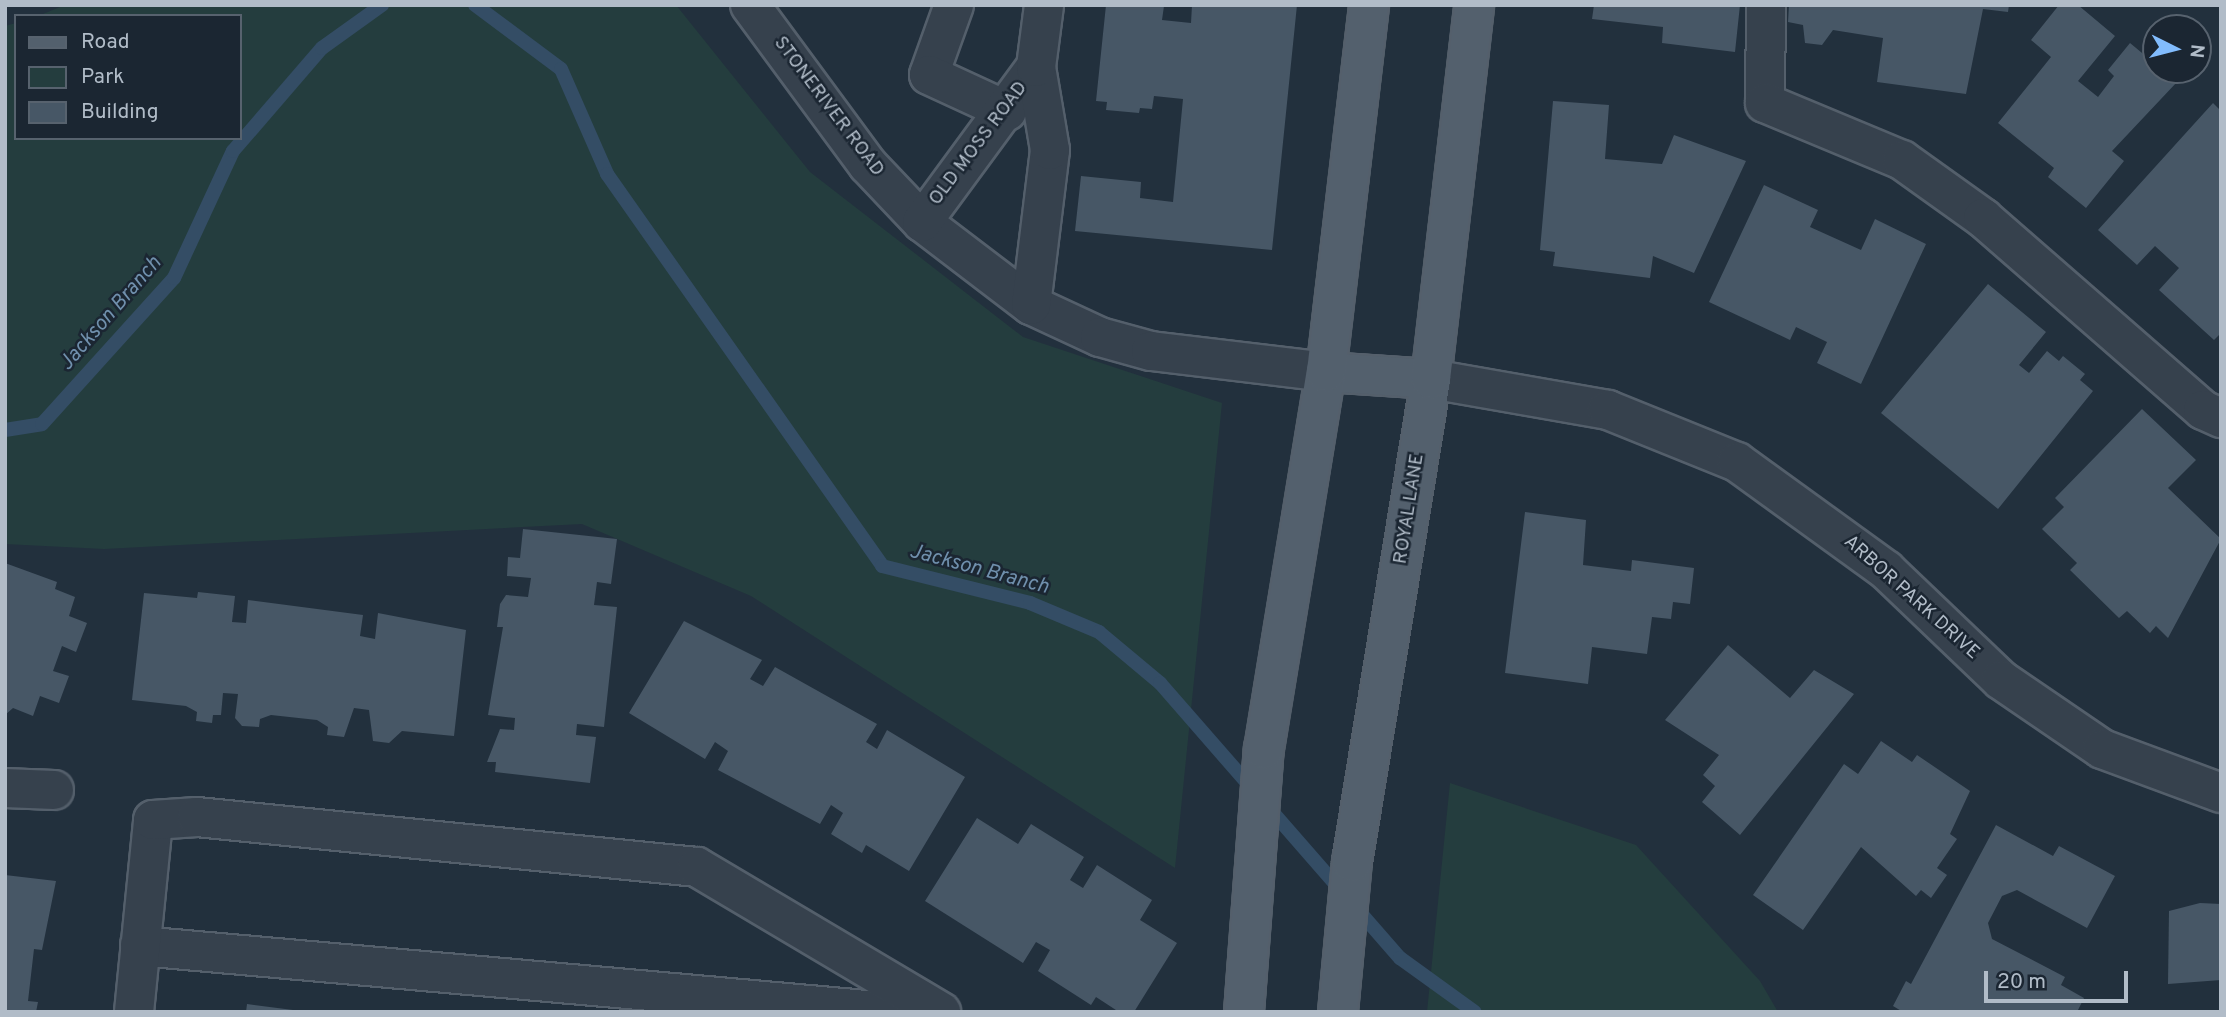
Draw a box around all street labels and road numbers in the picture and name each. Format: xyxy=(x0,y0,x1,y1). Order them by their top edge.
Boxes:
street label: STONERIVER ROAD xyxy=(768,33,888,181)
street label: OLD MOSS ROAD xyxy=(925,78,1033,210)
street label: ROYAL LANE xyxy=(1390,452,1430,566)
street label: ARBOR PARK DRIVE xyxy=(1838,531,1984,665)

